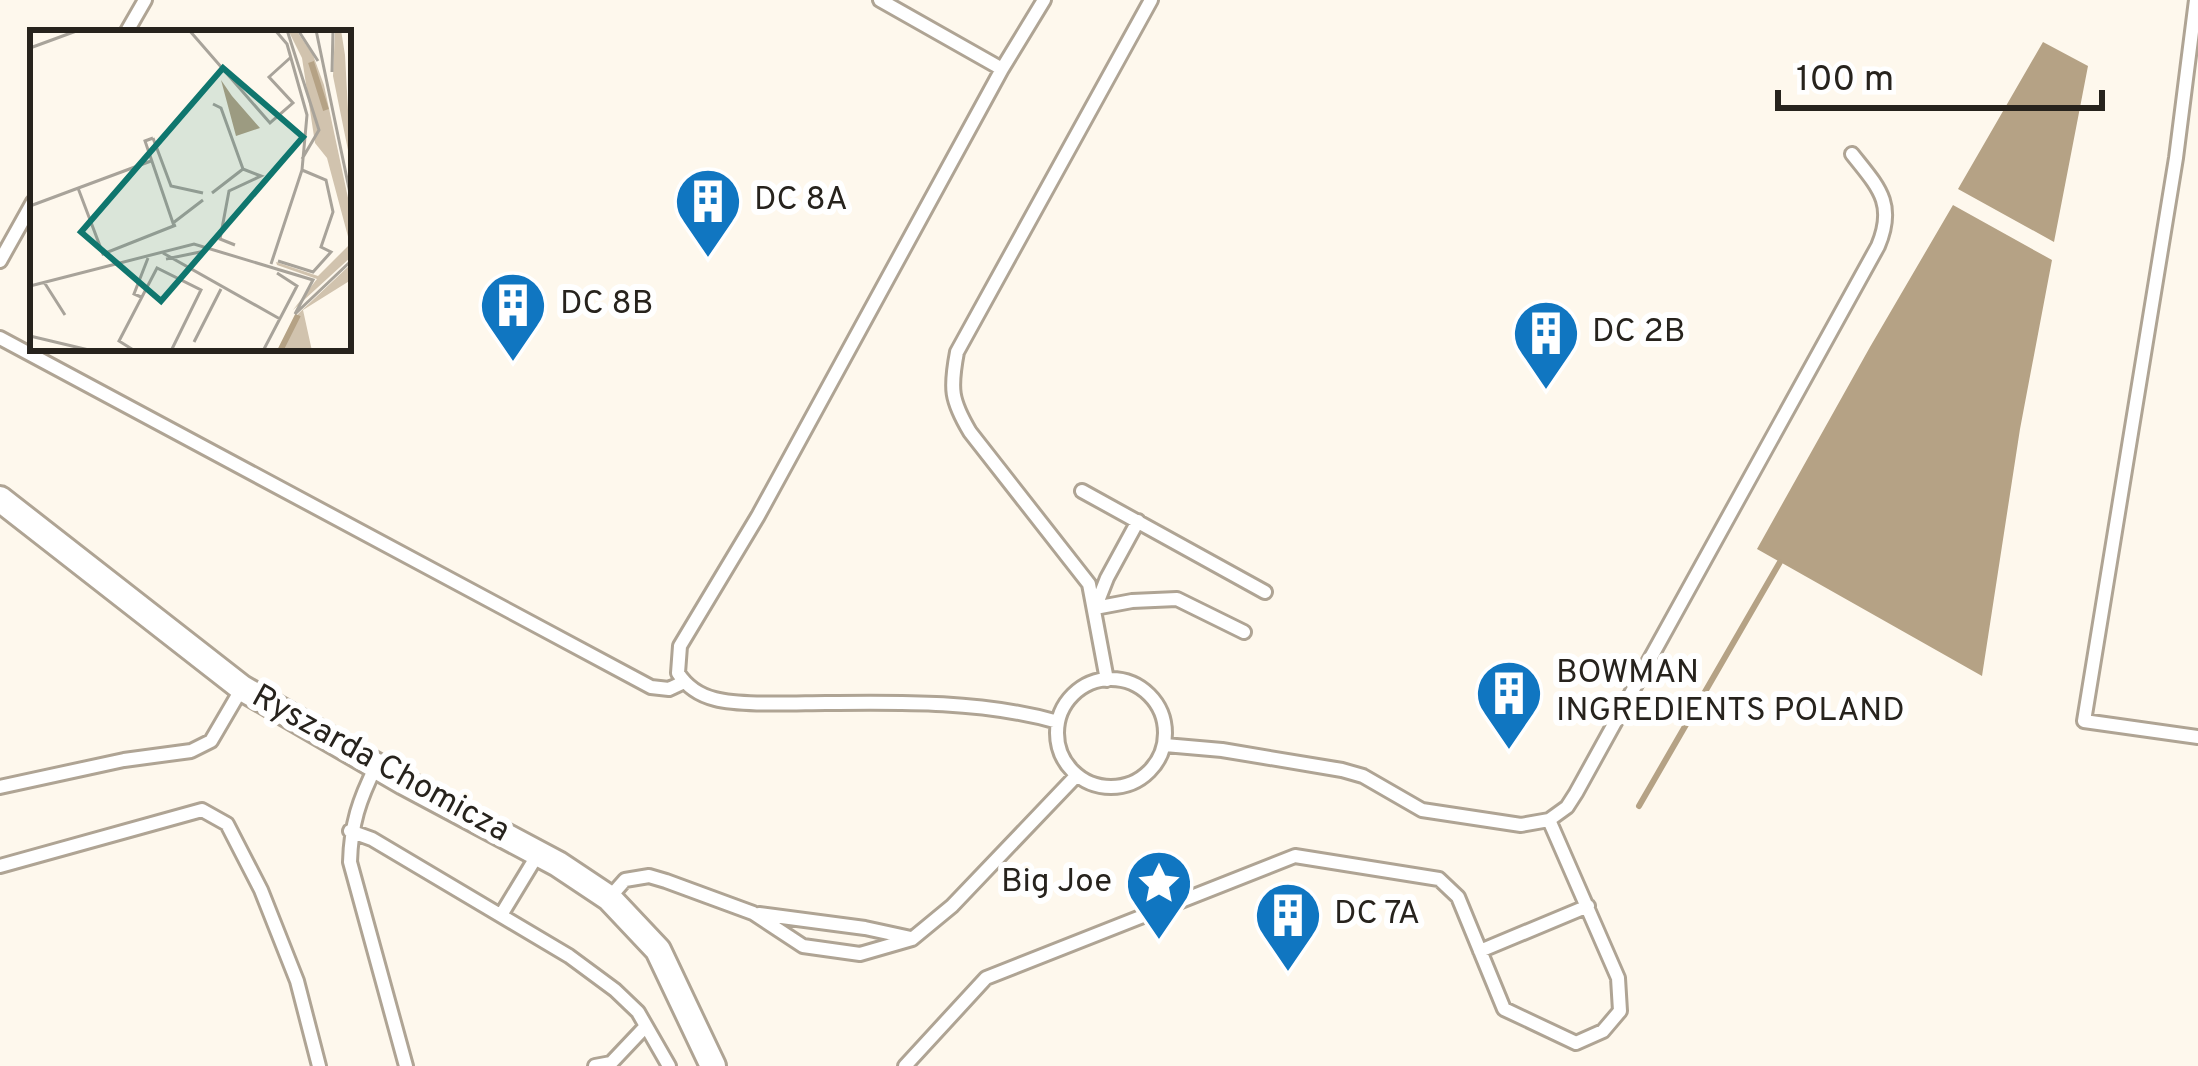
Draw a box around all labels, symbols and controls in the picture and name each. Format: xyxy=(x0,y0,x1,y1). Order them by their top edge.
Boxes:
inset map xyxy=(30,30,351,351)
scale bar xyxy=(1778,36,2102,110)
text: 100 m xyxy=(1796,58,1894,104)
building icon: DC 8A xyxy=(673,166,743,260)
place label: DC 8A xyxy=(754,180,848,222)
building icon: DC 8B xyxy=(478,270,548,364)
place label: DC 8B xyxy=(560,284,653,326)
building icon: DC 2B xyxy=(1511,298,1581,392)
place label: DC 2B xyxy=(1592,312,1685,354)
place label: BOWMAN INGREDIENTS POLAND xyxy=(1556,653,1905,733)
building icon: BOWMAN INGREDIENTS POLAND xyxy=(1474,658,1544,752)
street label: Ryszarda Chomicza xyxy=(244,677,516,853)
place icon: Big Joe xyxy=(1124,848,1194,942)
place label: Big Joe xyxy=(1001,862,1112,904)
building icon: DC 7A xyxy=(1253,880,1323,974)
place label: DC 7A xyxy=(1334,894,1420,936)

